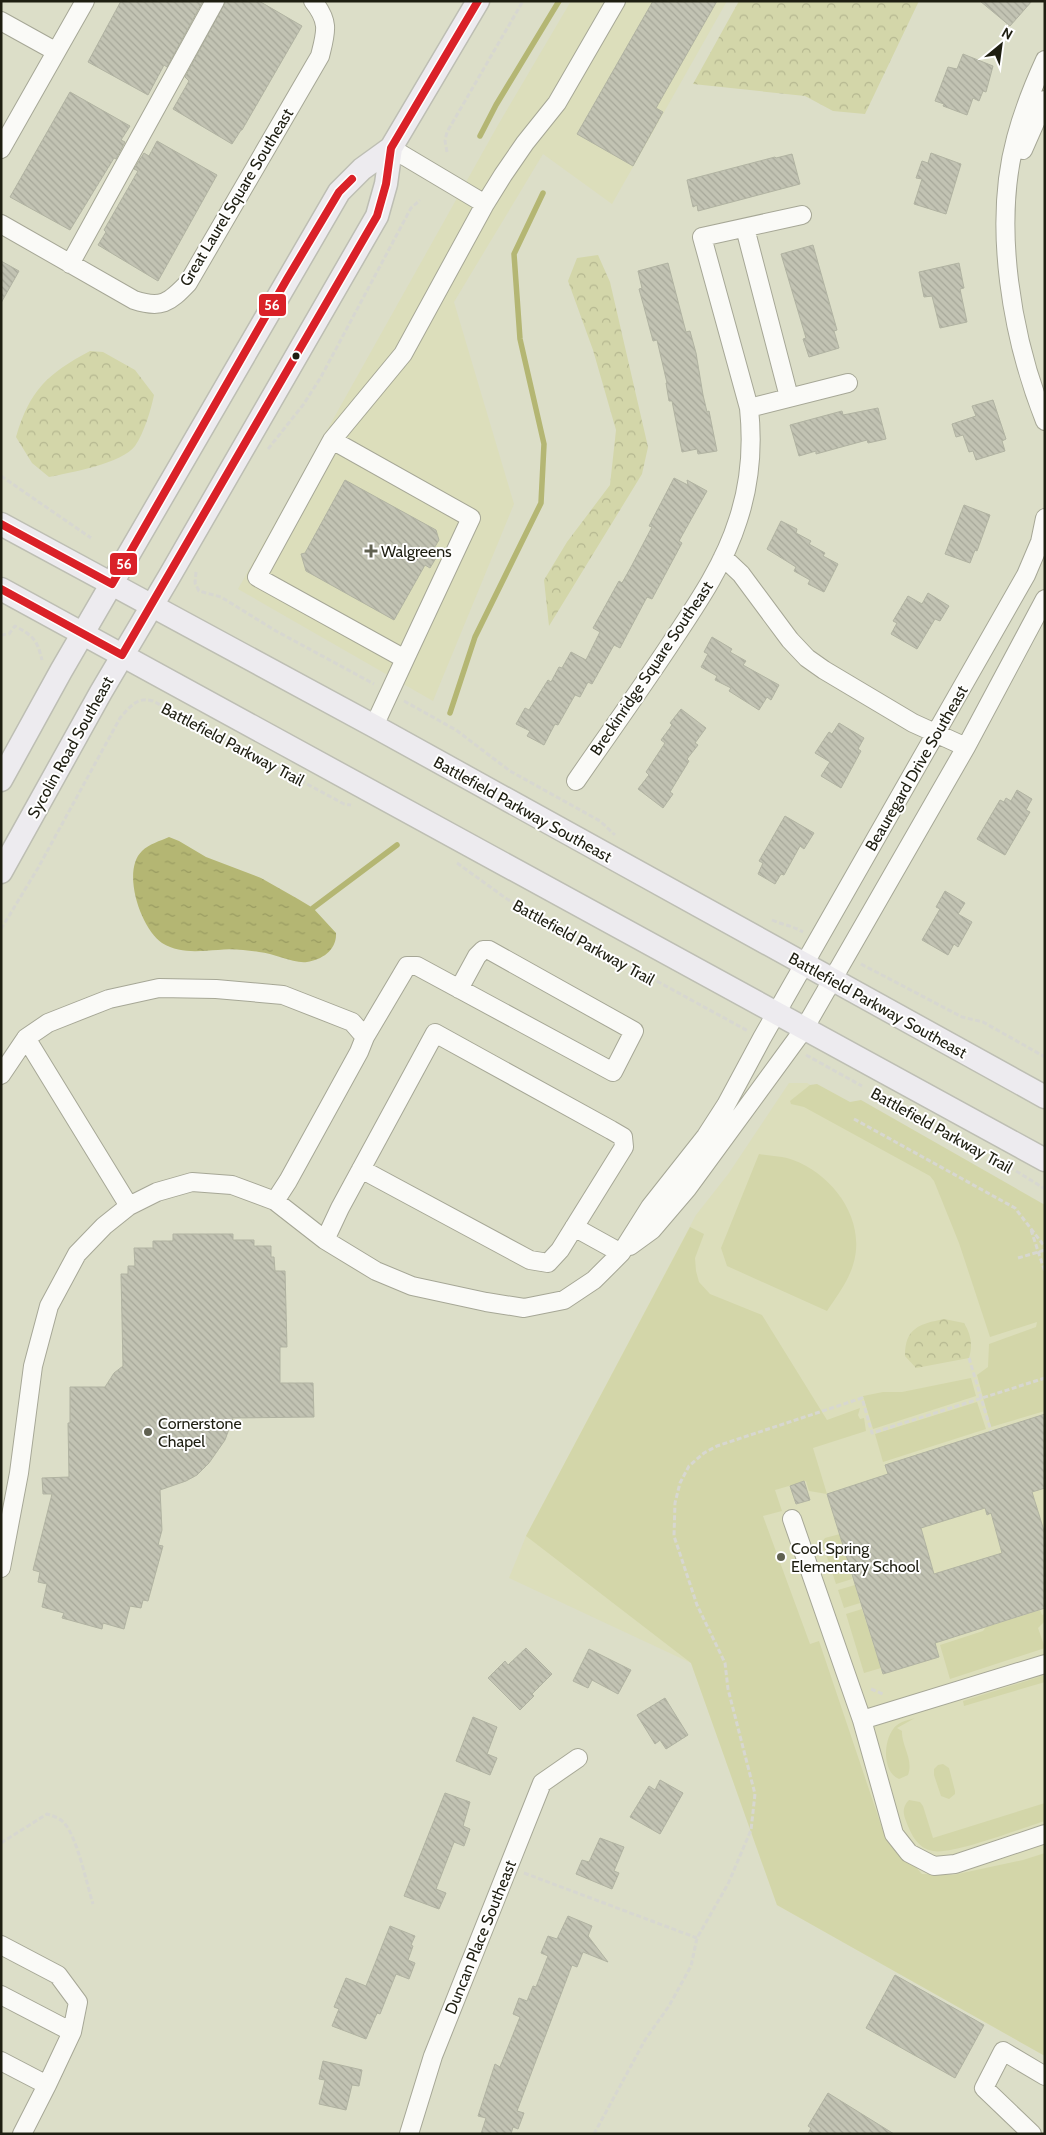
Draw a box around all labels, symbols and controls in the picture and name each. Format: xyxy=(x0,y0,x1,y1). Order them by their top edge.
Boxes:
north arrow xyxy=(976,20,1026,70)
text: N xyxy=(999,23,1016,44)
street label: Great Laurel Square Southeast xyxy=(176,104,297,290)
line badge: 56 xyxy=(258,293,287,317)
text: 56 xyxy=(264,296,280,314)
unlabelled marker xyxy=(291,351,301,361)
place label: Walgreens xyxy=(381,542,452,561)
marker: Walgreens xyxy=(365,545,377,557)
line badge: 56 xyxy=(109,552,138,576)
text: 56 xyxy=(116,555,132,573)
street label: Breckinridge Square Southeast xyxy=(586,577,717,759)
street label: Sycolin Road Southeast xyxy=(23,672,118,822)
street label: Beauregard Drive Southeast xyxy=(861,682,972,854)
street label: Battlefield Parkway Trail xyxy=(158,699,308,790)
street label: Battlefield Parkway Southeast xyxy=(430,752,616,867)
street label: Battlefield Parkway Trail xyxy=(510,896,658,989)
street label: Battlefield Parkway Southeast xyxy=(785,948,971,1063)
street label: Battlefield Parkway Trail xyxy=(868,1084,1016,1177)
place label: Cornerstone Chapel xyxy=(158,1414,242,1451)
marker: Cornerstone Chapel xyxy=(142,1426,154,1438)
place label: Cool Spring Elementary School xyxy=(791,1539,919,1576)
marker: Cool Spring Elementary School xyxy=(775,1551,787,1563)
street label: Duncan Place Southeast xyxy=(441,1857,520,2017)

